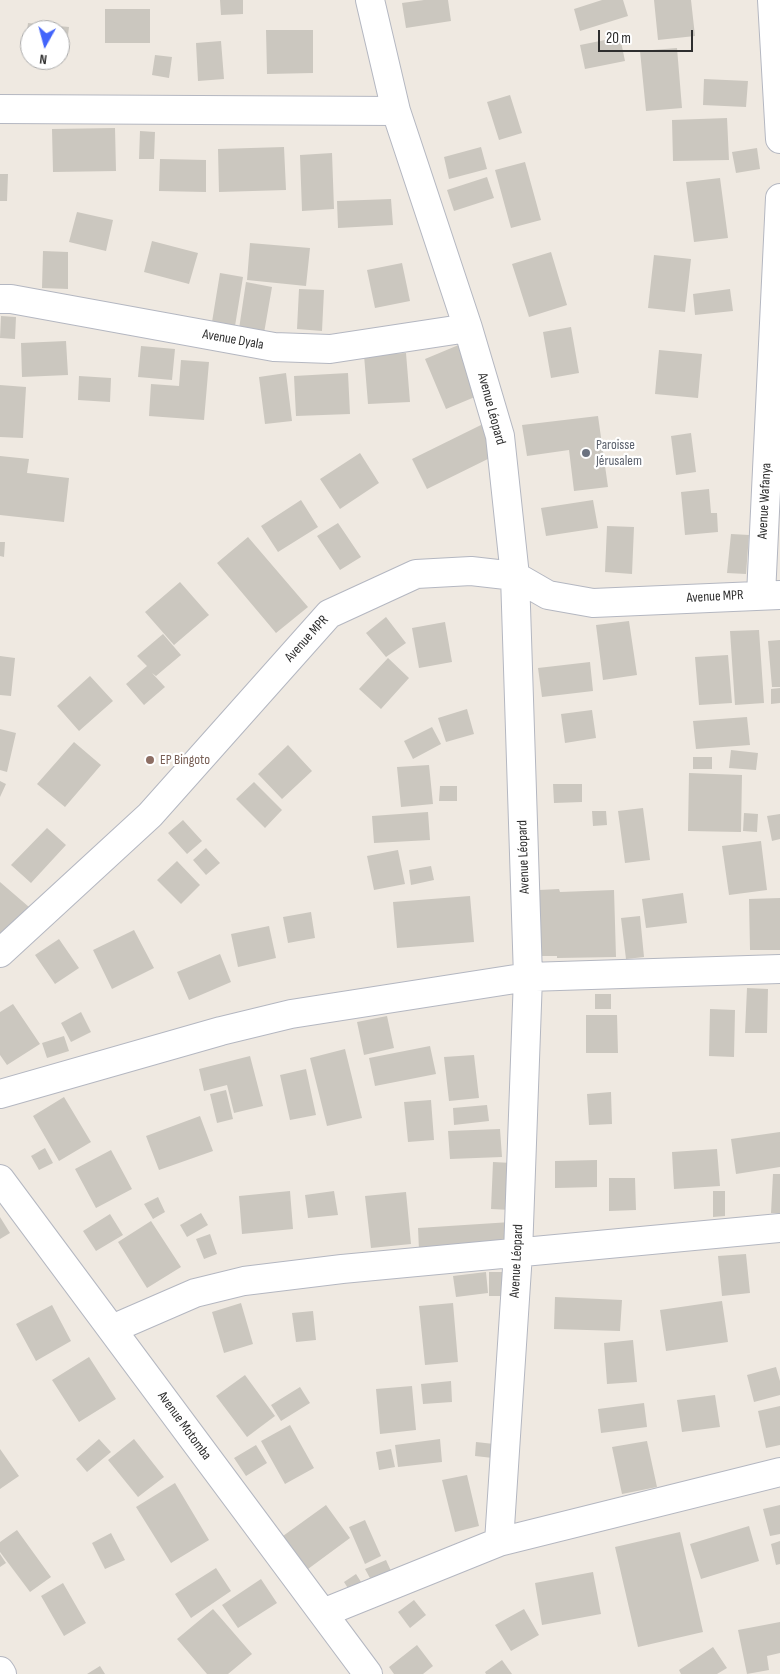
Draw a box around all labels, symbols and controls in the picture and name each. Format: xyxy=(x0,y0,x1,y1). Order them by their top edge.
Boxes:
north arrow xyxy=(20,20,70,70)
scale bar xyxy=(600,20,695,52)
text: 20 m xyxy=(606,29,631,48)
text: N xyxy=(38,51,48,68)
street label: Avenue Dyala xyxy=(201,326,265,354)
street label: Avenue Léopard xyxy=(473,371,509,447)
place label: Paroisse Jérusalem xyxy=(596,437,642,470)
marker: Paroisse Jérusalem xyxy=(580,447,592,459)
street label: Avenue Wafanya xyxy=(755,462,775,540)
street label: Avenue MPR xyxy=(686,587,744,607)
street label: Avenue MPR xyxy=(282,612,332,666)
place label: EP Bingoto xyxy=(160,752,210,768)
marker: EP Bingoto xyxy=(144,754,156,766)
street label: Avenue Léopard xyxy=(514,820,534,894)
street label: Avenue Léopard xyxy=(507,1224,527,1298)
street label: Avenue Motomba xyxy=(153,1388,215,1464)

